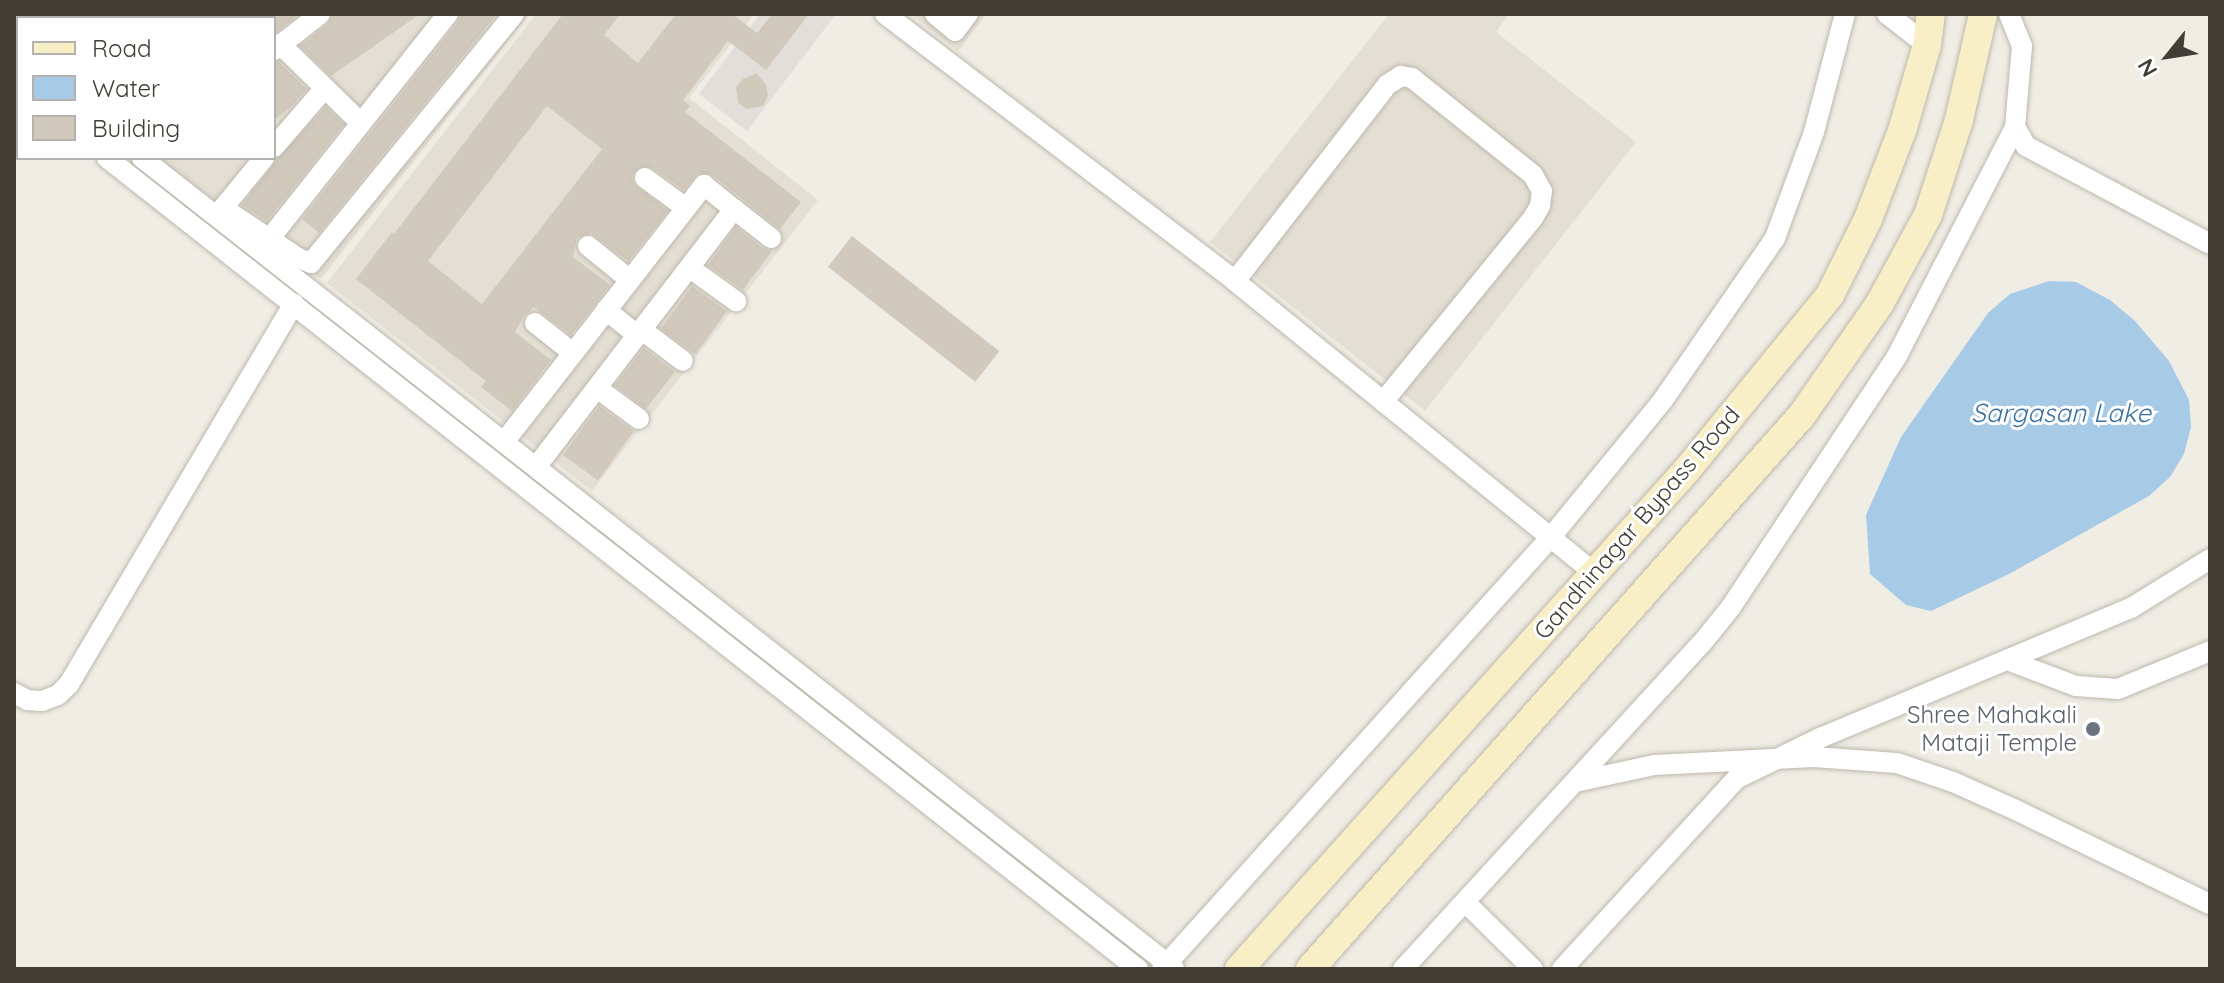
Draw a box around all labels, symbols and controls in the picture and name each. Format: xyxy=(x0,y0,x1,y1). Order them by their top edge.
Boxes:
legend xyxy=(16,16,276,160)
north arrow xyxy=(2128,16,2208,96)
text: Road xyxy=(92,33,152,63)
text: N xyxy=(2131,54,2163,82)
text: Water xyxy=(92,73,160,103)
text: Building xyxy=(92,113,180,143)
water label: Sargasan Lake xyxy=(1971,397,2151,429)
street label: Gandhinagar Bypass Road xyxy=(1528,401,1746,645)
place label: Shree Mahakali Mataji Temple xyxy=(1907,701,2077,757)
marker: Shree Mahakali Mataji Temple xyxy=(2084,720,2102,738)

